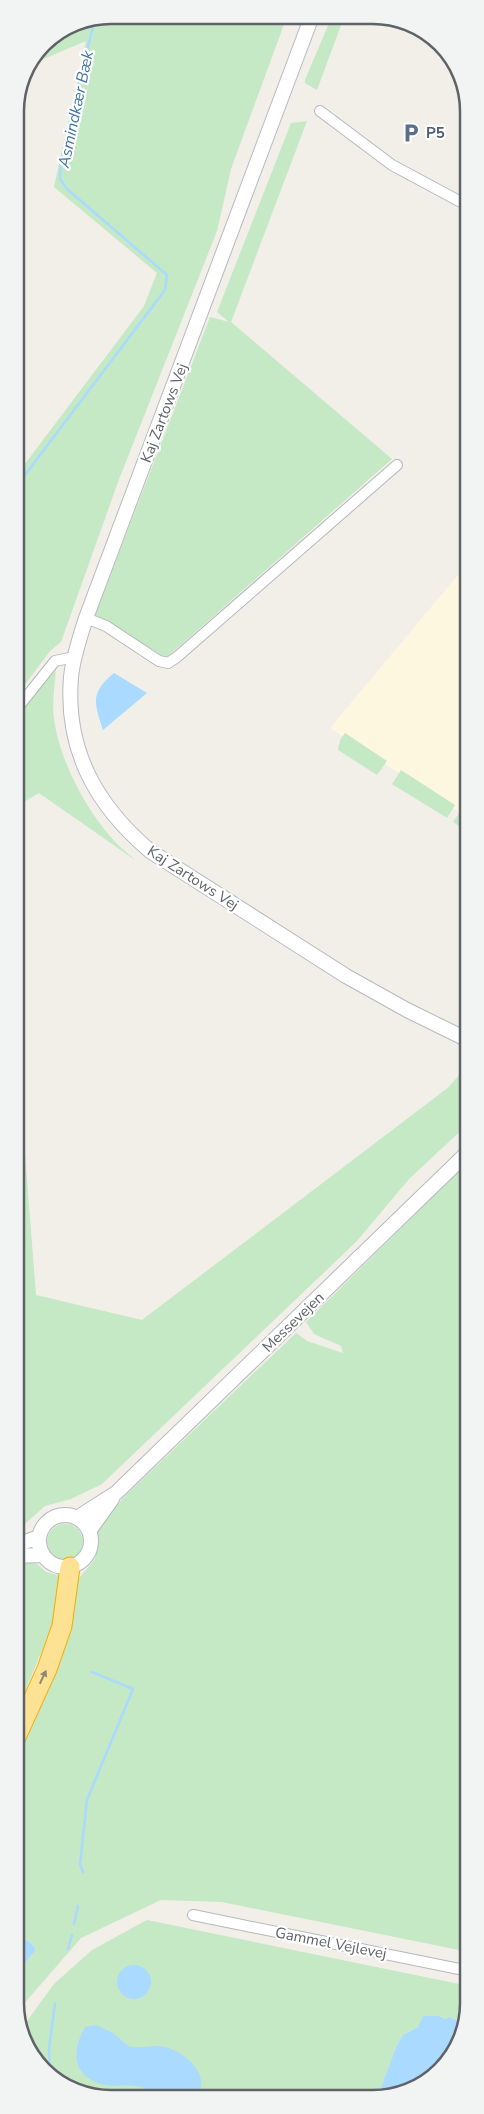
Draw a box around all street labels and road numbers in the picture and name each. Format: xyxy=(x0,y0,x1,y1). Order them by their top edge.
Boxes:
street label: Kaj Zartows Vej xyxy=(136,360,192,466)
street label: Kaj Zartows Vej xyxy=(144,841,242,915)
street label: Messevejen xyxy=(258,1287,328,1357)
street label: Gammel Vejlevej xyxy=(274,1922,388,1964)

